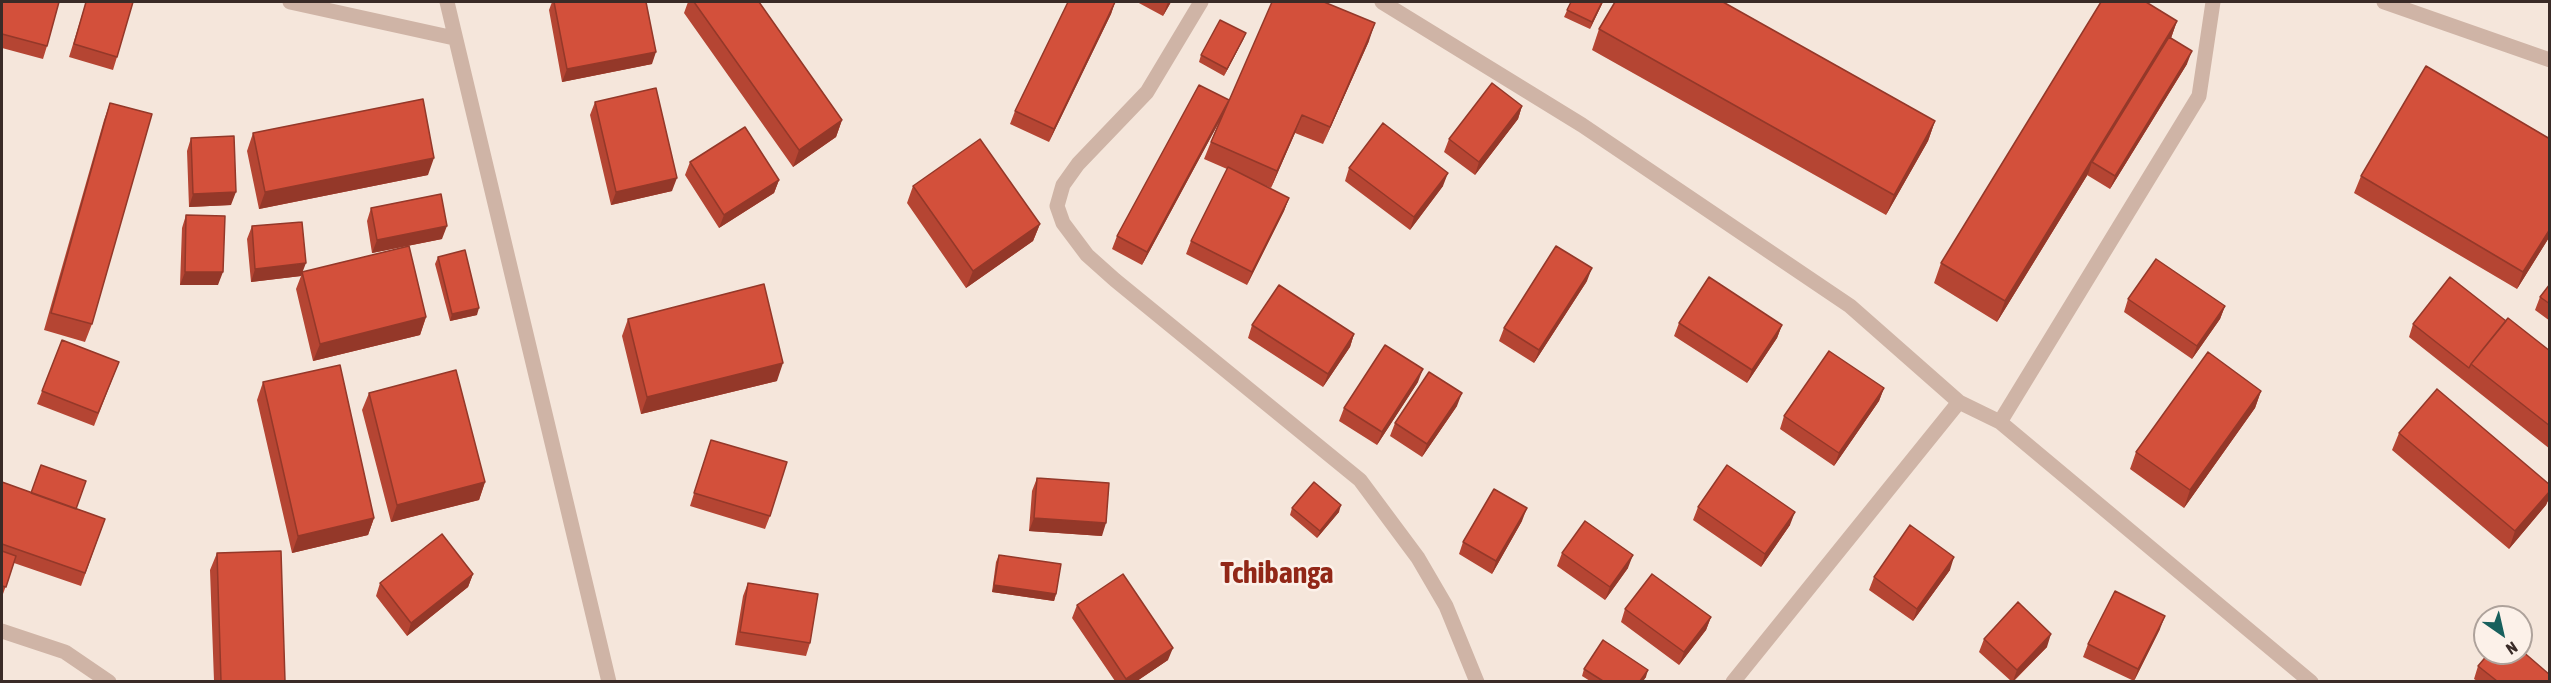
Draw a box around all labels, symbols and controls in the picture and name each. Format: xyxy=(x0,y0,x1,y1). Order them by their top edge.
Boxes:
district label: Tchibanga xyxy=(1221,556,1333,592)
north arrow xyxy=(2473,605,2533,665)
text: N xyxy=(2503,638,2521,658)

